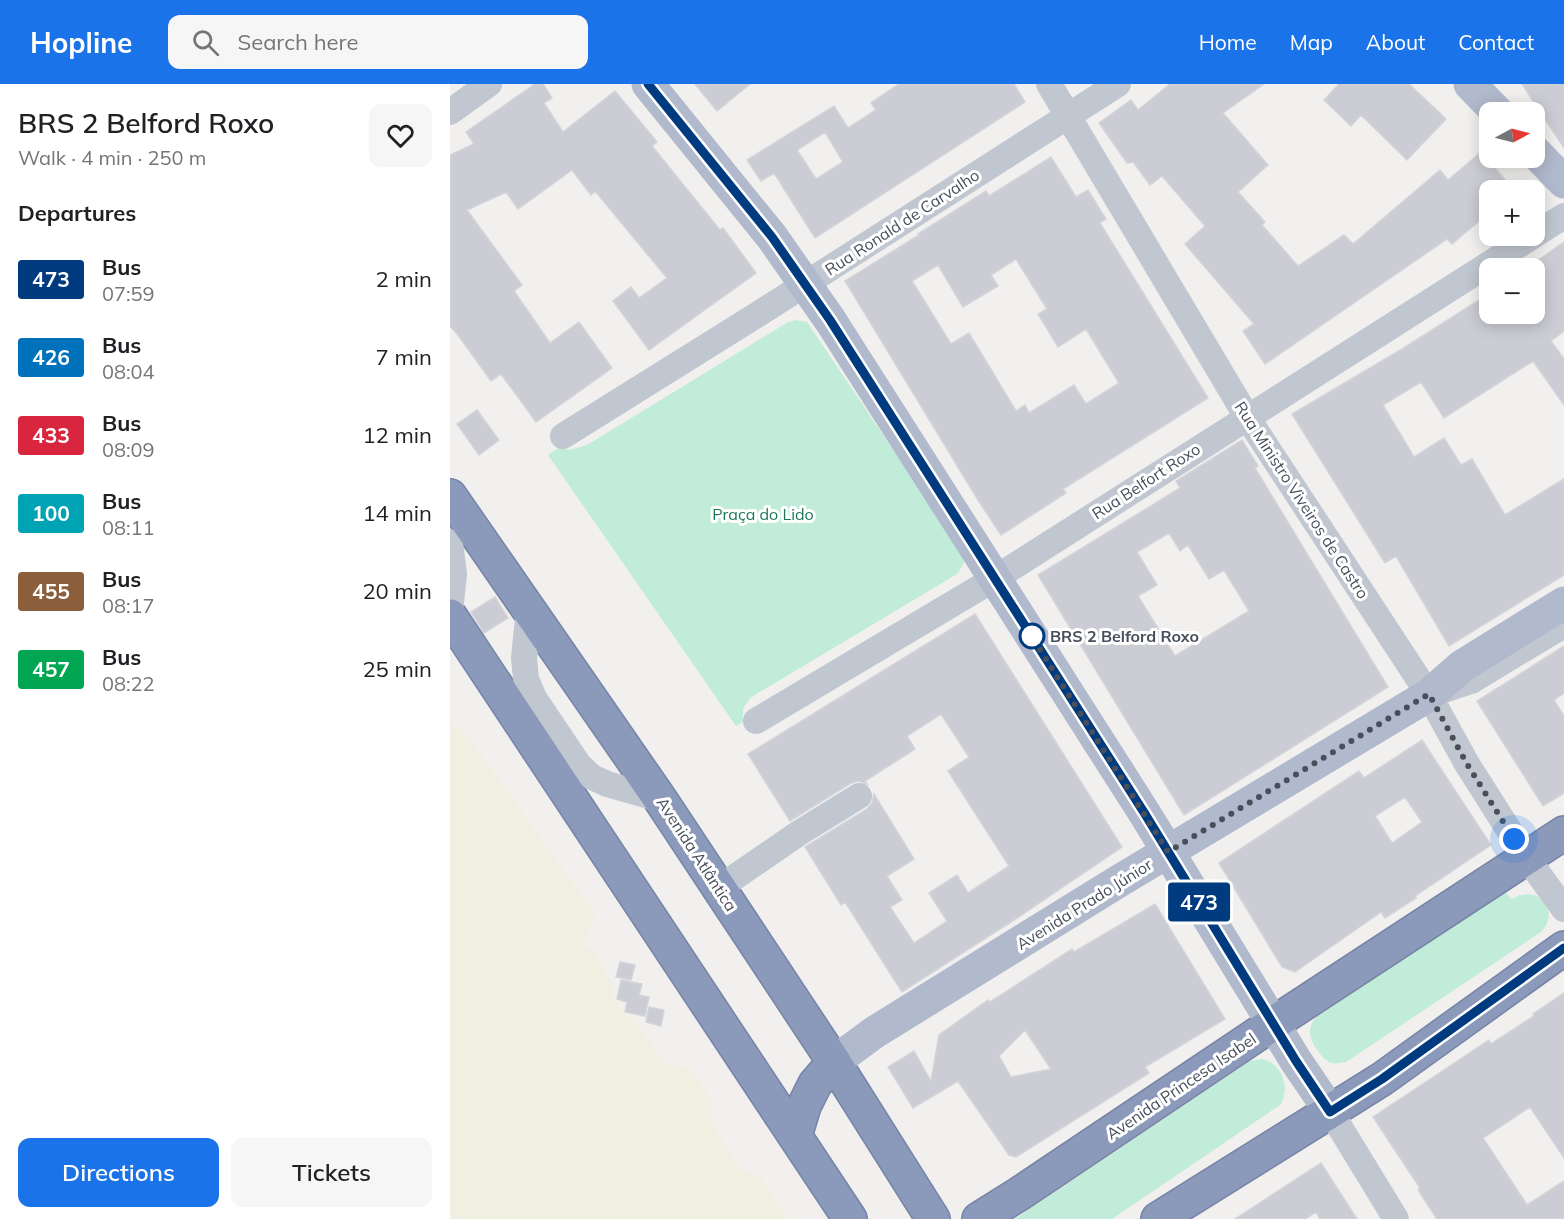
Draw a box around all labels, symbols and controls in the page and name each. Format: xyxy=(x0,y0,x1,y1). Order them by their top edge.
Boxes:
search box xyxy=(168,15,588,69)
text: Hopline xyxy=(30,25,132,60)
icon: search xyxy=(189,26,222,59)
text: Search here xyxy=(237,28,358,56)
text: Home xyxy=(1199,29,1257,55)
text: Map xyxy=(1290,29,1333,55)
text: About xyxy=(1366,29,1425,55)
text: Contact xyxy=(1458,29,1534,55)
north arrow xyxy=(1479,102,1545,168)
map controls xyxy=(1479,102,1545,324)
button: heart xyxy=(369,104,432,167)
text: BRS 2 Belford Roxo xyxy=(18,105,274,140)
text: Walk · 4 min · 250 m xyxy=(18,145,206,170)
street label: Rua Ronald de Carvalho xyxy=(821,165,983,279)
button: + xyxy=(1479,180,1545,246)
text: Departures xyxy=(18,199,136,227)
text: Bus xyxy=(102,253,141,281)
button: − xyxy=(1479,258,1545,324)
text: 2 min xyxy=(376,265,432,293)
text: 473 xyxy=(32,266,70,292)
text: 07:59 xyxy=(102,281,155,306)
text: Bus xyxy=(102,331,141,359)
text: 7 min xyxy=(376,343,432,371)
text: 426 xyxy=(32,344,70,370)
text: 08:04 xyxy=(102,359,155,384)
street label: Rua Ministro Viveiros de Castro xyxy=(1231,398,1373,602)
text: Bus xyxy=(102,409,141,437)
text: 12 min xyxy=(362,421,432,449)
text: 433 xyxy=(32,422,70,448)
text: 08:09 xyxy=(102,437,155,462)
street label: Rua Belfort Roxo xyxy=(1088,439,1204,523)
text: Bus xyxy=(102,487,141,515)
text: 14 min xyxy=(362,499,432,527)
text: 100 xyxy=(32,500,70,526)
park label: Praça do Lido xyxy=(712,504,814,524)
text: 08:11 xyxy=(102,515,155,540)
text: Bus xyxy=(102,565,141,593)
text: 20 min xyxy=(362,577,432,605)
text: 455 xyxy=(32,578,70,604)
text: 08:17 xyxy=(102,593,155,618)
marker: BRS 2 Belford Roxo xyxy=(1019,623,1045,649)
place label: BRS 2 Belford Roxo xyxy=(1050,626,1199,646)
text: Bus xyxy=(102,643,141,671)
text: 25 min xyxy=(362,655,432,683)
text: 457 xyxy=(32,656,70,682)
text: 08:22 xyxy=(102,671,155,696)
street label: Avenida Atlântica xyxy=(653,793,741,915)
your location xyxy=(1499,824,1529,854)
street label: Avenida Prado Júnior xyxy=(1013,854,1156,954)
line badge: 473 xyxy=(1164,882,1233,922)
text: 473 xyxy=(1180,889,1218,915)
street label: Avenida Princesa Isabel xyxy=(1102,1028,1260,1144)
button: Directions xyxy=(18,1138,219,1207)
button: Tickets xyxy=(231,1138,432,1207)

